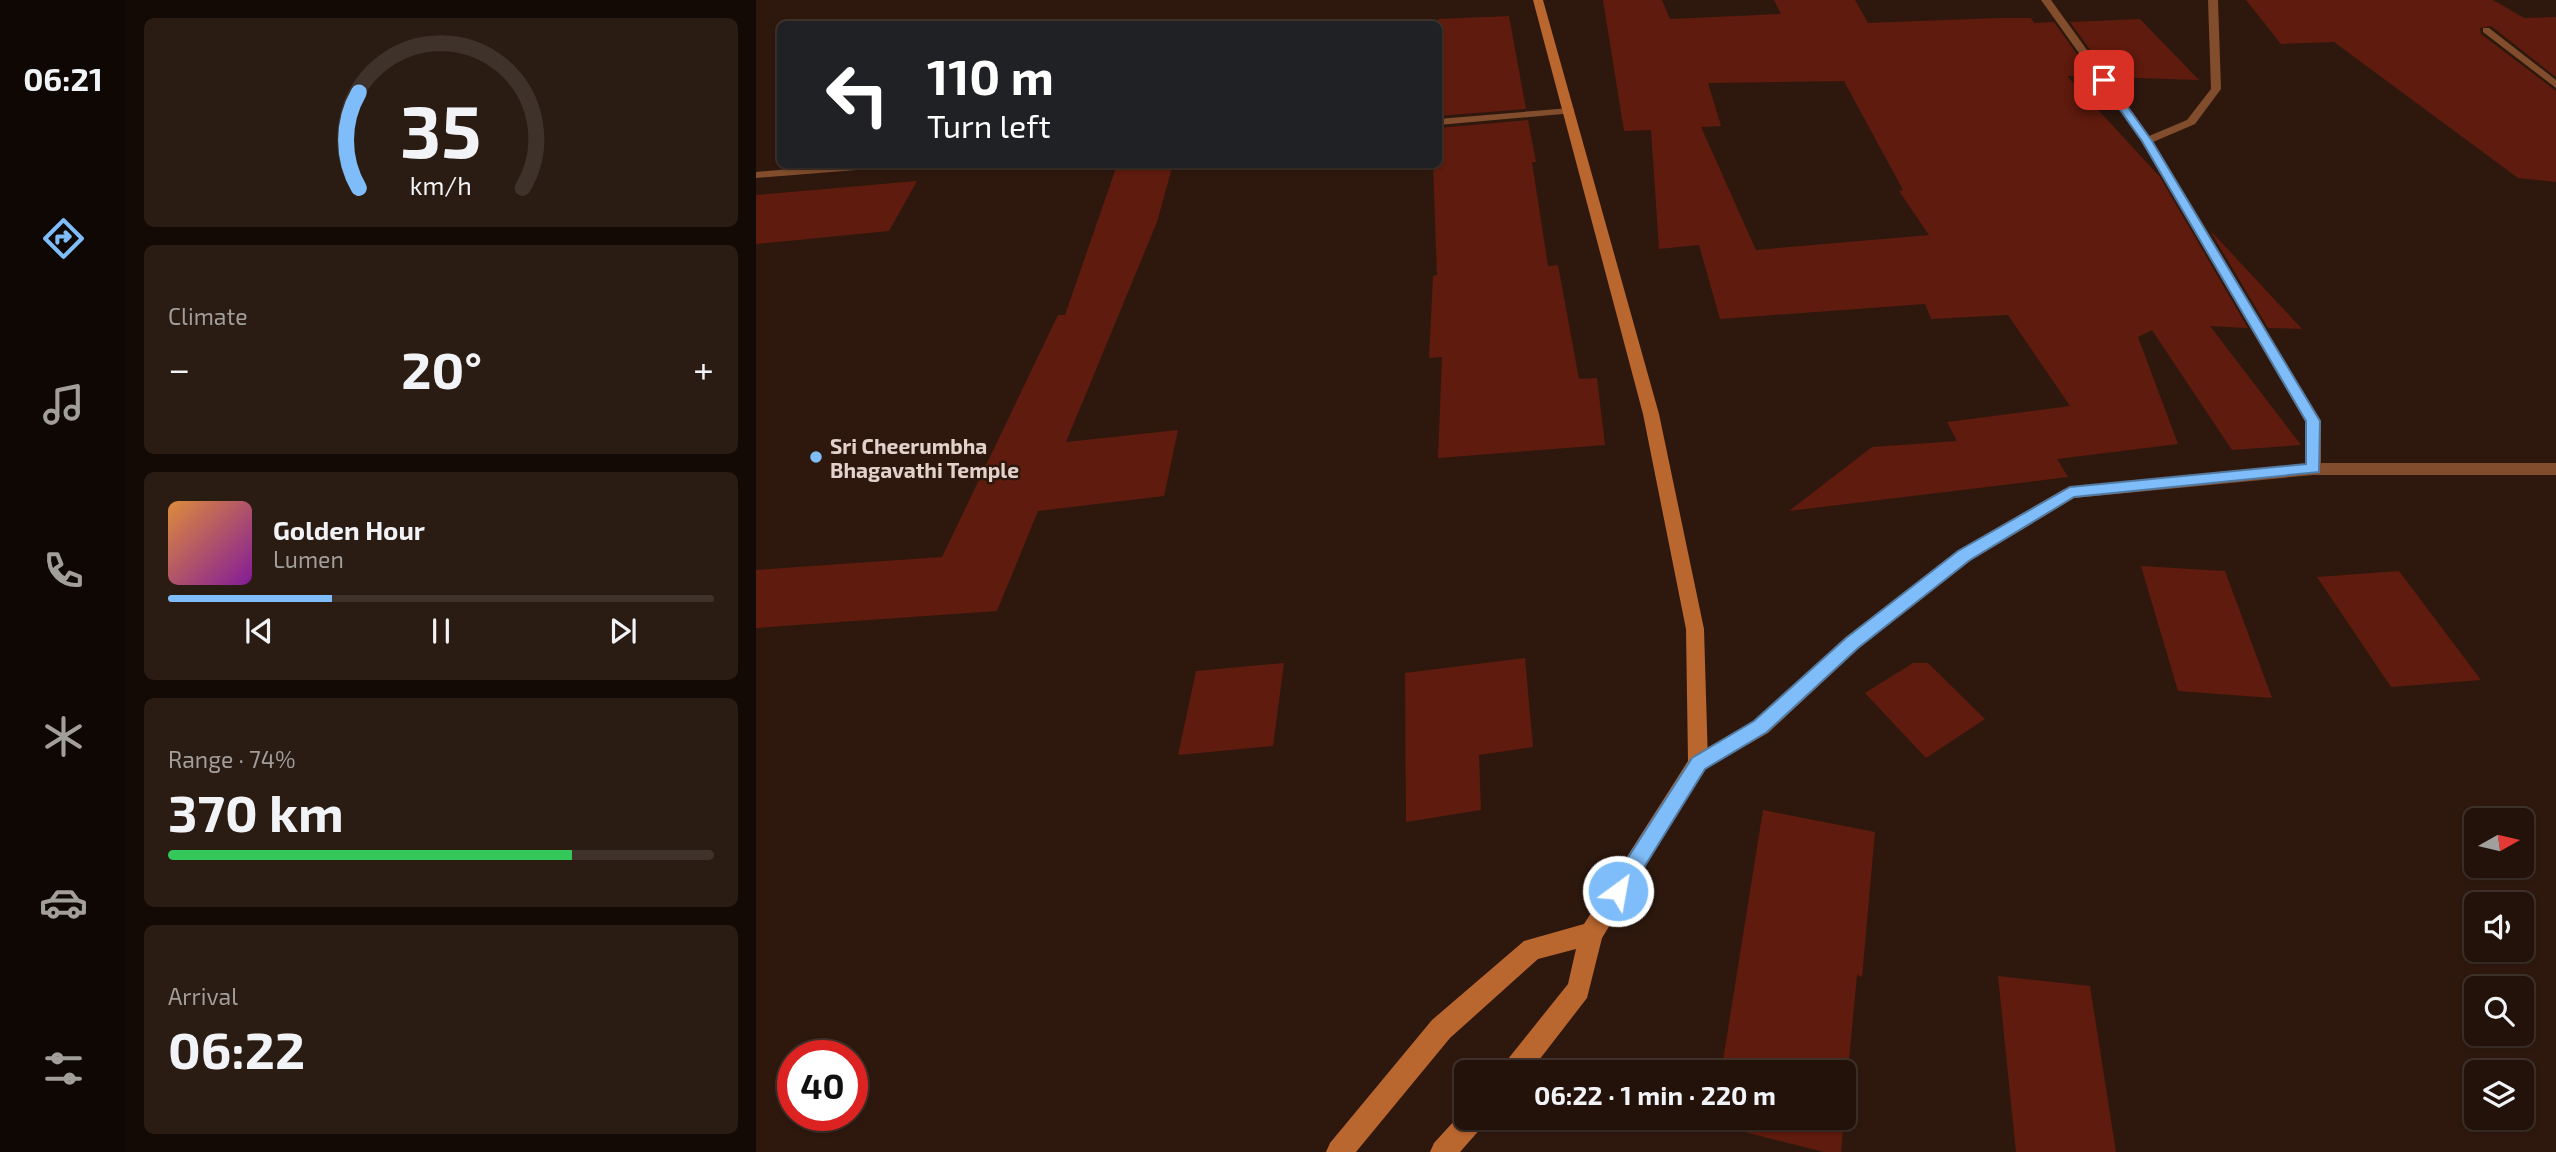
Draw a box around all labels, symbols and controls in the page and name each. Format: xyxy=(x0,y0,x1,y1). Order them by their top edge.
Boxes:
text: 110 m xyxy=(927,46,1054,105)
icon: left xyxy=(812,49,903,140)
pin xyxy=(2074,50,2134,110)
text: 06:21 xyxy=(23,59,103,97)
icon: arrive xyxy=(2085,61,2123,99)
text: 35 xyxy=(400,86,482,174)
text: Turn left xyxy=(927,106,1051,144)
text: km/h xyxy=(410,170,472,200)
icon: directions xyxy=(39,214,88,263)
text: Climate xyxy=(168,302,248,330)
text: 20° xyxy=(401,337,482,399)
text: − xyxy=(168,345,190,391)
text: + xyxy=(693,345,714,391)
icon: music xyxy=(39,380,88,429)
place label: Sri Cheerumbha Bhagavathi Temple xyxy=(830,433,1019,482)
marker: Sri Cheerumbha Bhagavathi Temple xyxy=(808,449,824,465)
text: Golden Hour xyxy=(273,514,425,545)
text: Lumen xyxy=(273,545,344,573)
icon: phone xyxy=(39,546,88,595)
icon: previous xyxy=(240,612,278,650)
icon: pause xyxy=(422,612,460,650)
icon: next xyxy=(604,612,642,650)
icon: climate xyxy=(39,712,88,761)
text: Range · 74% xyxy=(168,745,295,773)
text: 370 km xyxy=(168,780,344,842)
north arrow xyxy=(2464,808,2534,878)
map controls xyxy=(2464,808,2534,1130)
position arrow xyxy=(1581,854,1655,928)
icon: car xyxy=(39,878,88,927)
button: sound xyxy=(2464,892,2534,962)
button: search xyxy=(2464,976,2534,1046)
text: Arrival xyxy=(168,982,238,1010)
text: 06:22 xyxy=(168,1017,305,1079)
speed limit sign: 40 xyxy=(777,1040,868,1131)
icon: filters xyxy=(39,1044,88,1093)
button: layers xyxy=(2464,1060,2534,1130)
text: 06:22 · 1 min · 220 m xyxy=(1534,1079,1776,1110)

